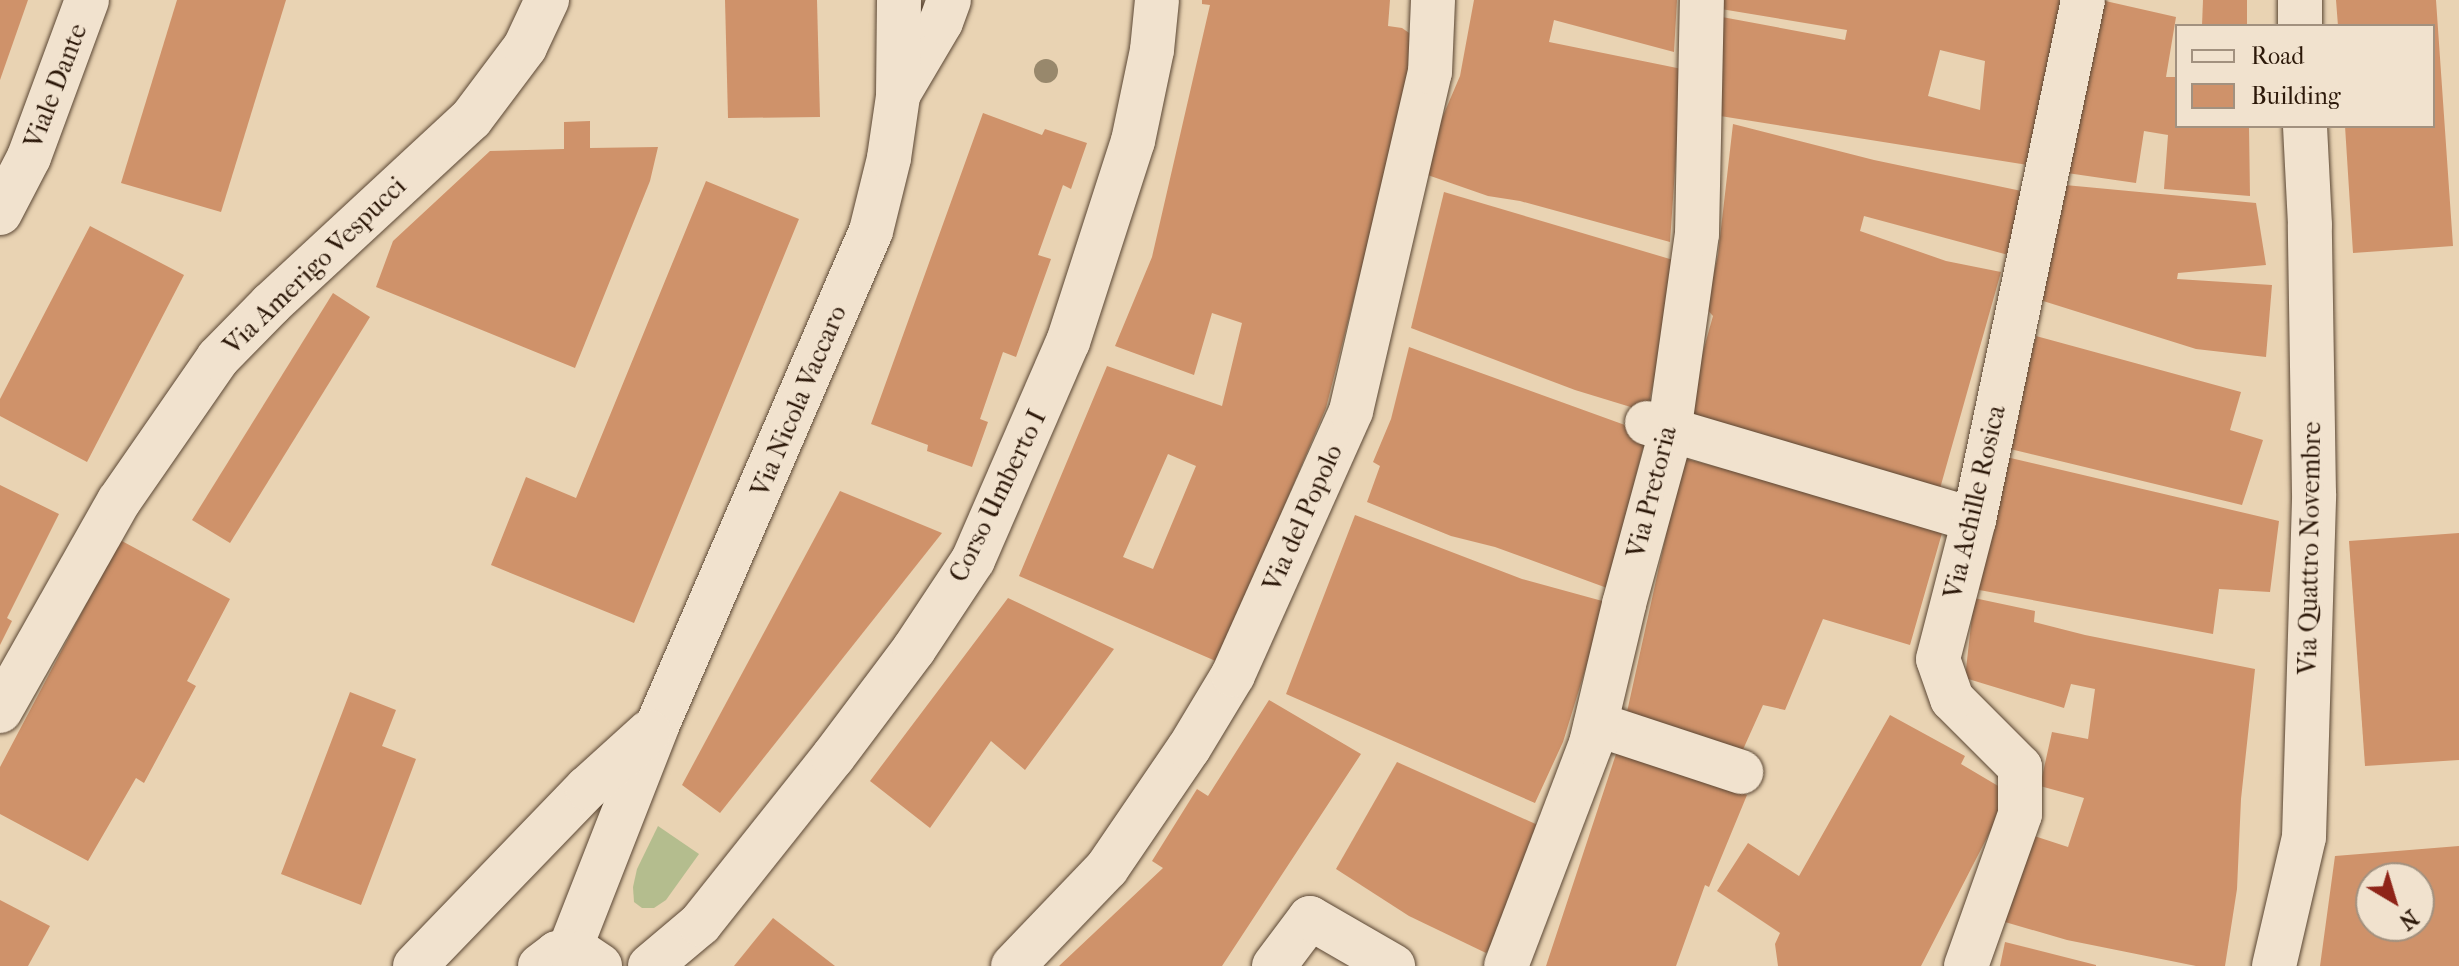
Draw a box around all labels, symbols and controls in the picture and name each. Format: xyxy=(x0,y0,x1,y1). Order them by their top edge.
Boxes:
street label: Viale Dante xyxy=(18,19,94,153)
legend xyxy=(2175,24,2435,128)
text: Road xyxy=(2251,42,2304,70)
text: Building xyxy=(2251,82,2341,110)
street label: Via Amerigo Vespucci xyxy=(217,171,413,361)
street label: Via Nicola Vaccaro xyxy=(745,301,853,501)
street label: Via Achille Rosica xyxy=(1938,402,2012,602)
street label: Corso Umberto I xyxy=(943,405,1053,587)
street label: Via Quattro Novembre xyxy=(2292,421,2328,675)
street label: Via Pretoria xyxy=(1621,423,1683,561)
street label: Via del Popolo xyxy=(1257,440,1349,596)
north arrow xyxy=(2355,862,2435,942)
text: N xyxy=(2394,904,2423,935)

